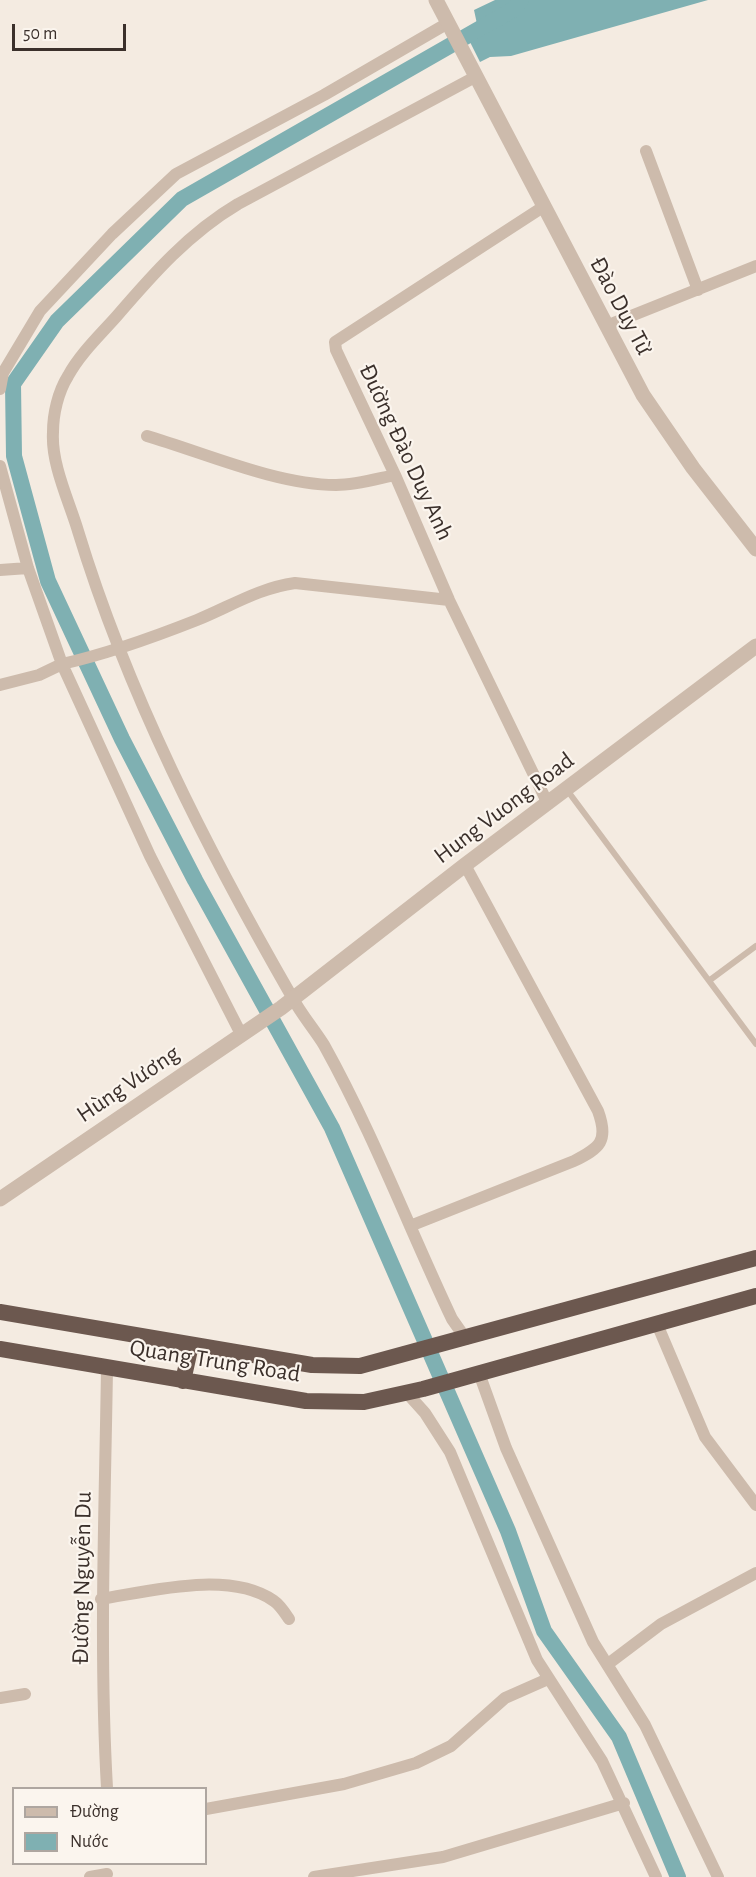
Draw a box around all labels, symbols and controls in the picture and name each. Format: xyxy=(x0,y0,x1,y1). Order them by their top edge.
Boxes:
scale bar xyxy=(15,12,129,50)
text: 50 m xyxy=(23,25,57,43)
street label: Đào Duy Từ xyxy=(583,252,659,360)
street label: Đường Đào Duy Anh xyxy=(352,359,460,545)
street label: Hung Vuong Road xyxy=(428,746,580,870)
street label: Hùng Vương xyxy=(71,1039,185,1129)
street label: Quang Trung Road xyxy=(128,1333,302,1389)
street label: Đường Nguyễn Du xyxy=(66,1491,98,1665)
legend xyxy=(12,1787,207,1865)
text: Đường xyxy=(70,1803,119,1821)
text: Nước xyxy=(70,1833,108,1851)

